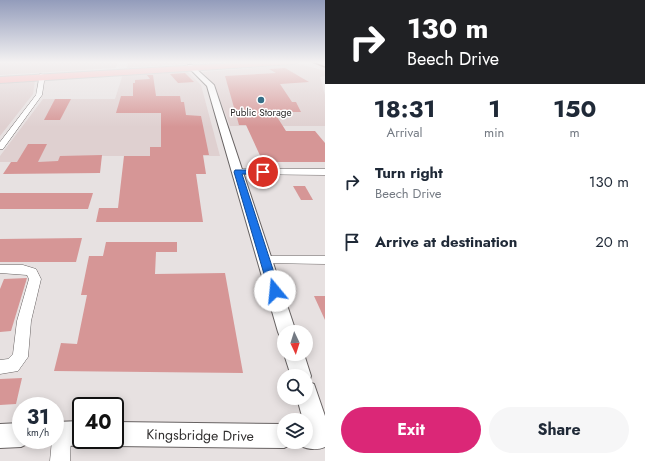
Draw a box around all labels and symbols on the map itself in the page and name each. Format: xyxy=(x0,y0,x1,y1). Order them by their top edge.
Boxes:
marker: Public Storage xyxy=(256,95,266,105)
place label: Public Storage xyxy=(230,105,292,120)
pin xyxy=(246,155,280,189)
position arrow xyxy=(254,270,296,312)
north arrow xyxy=(277,325,313,361)
speed limit sign: 40 xyxy=(72,397,124,449)
street label: Kingsbridge Drive xyxy=(146,424,254,446)

